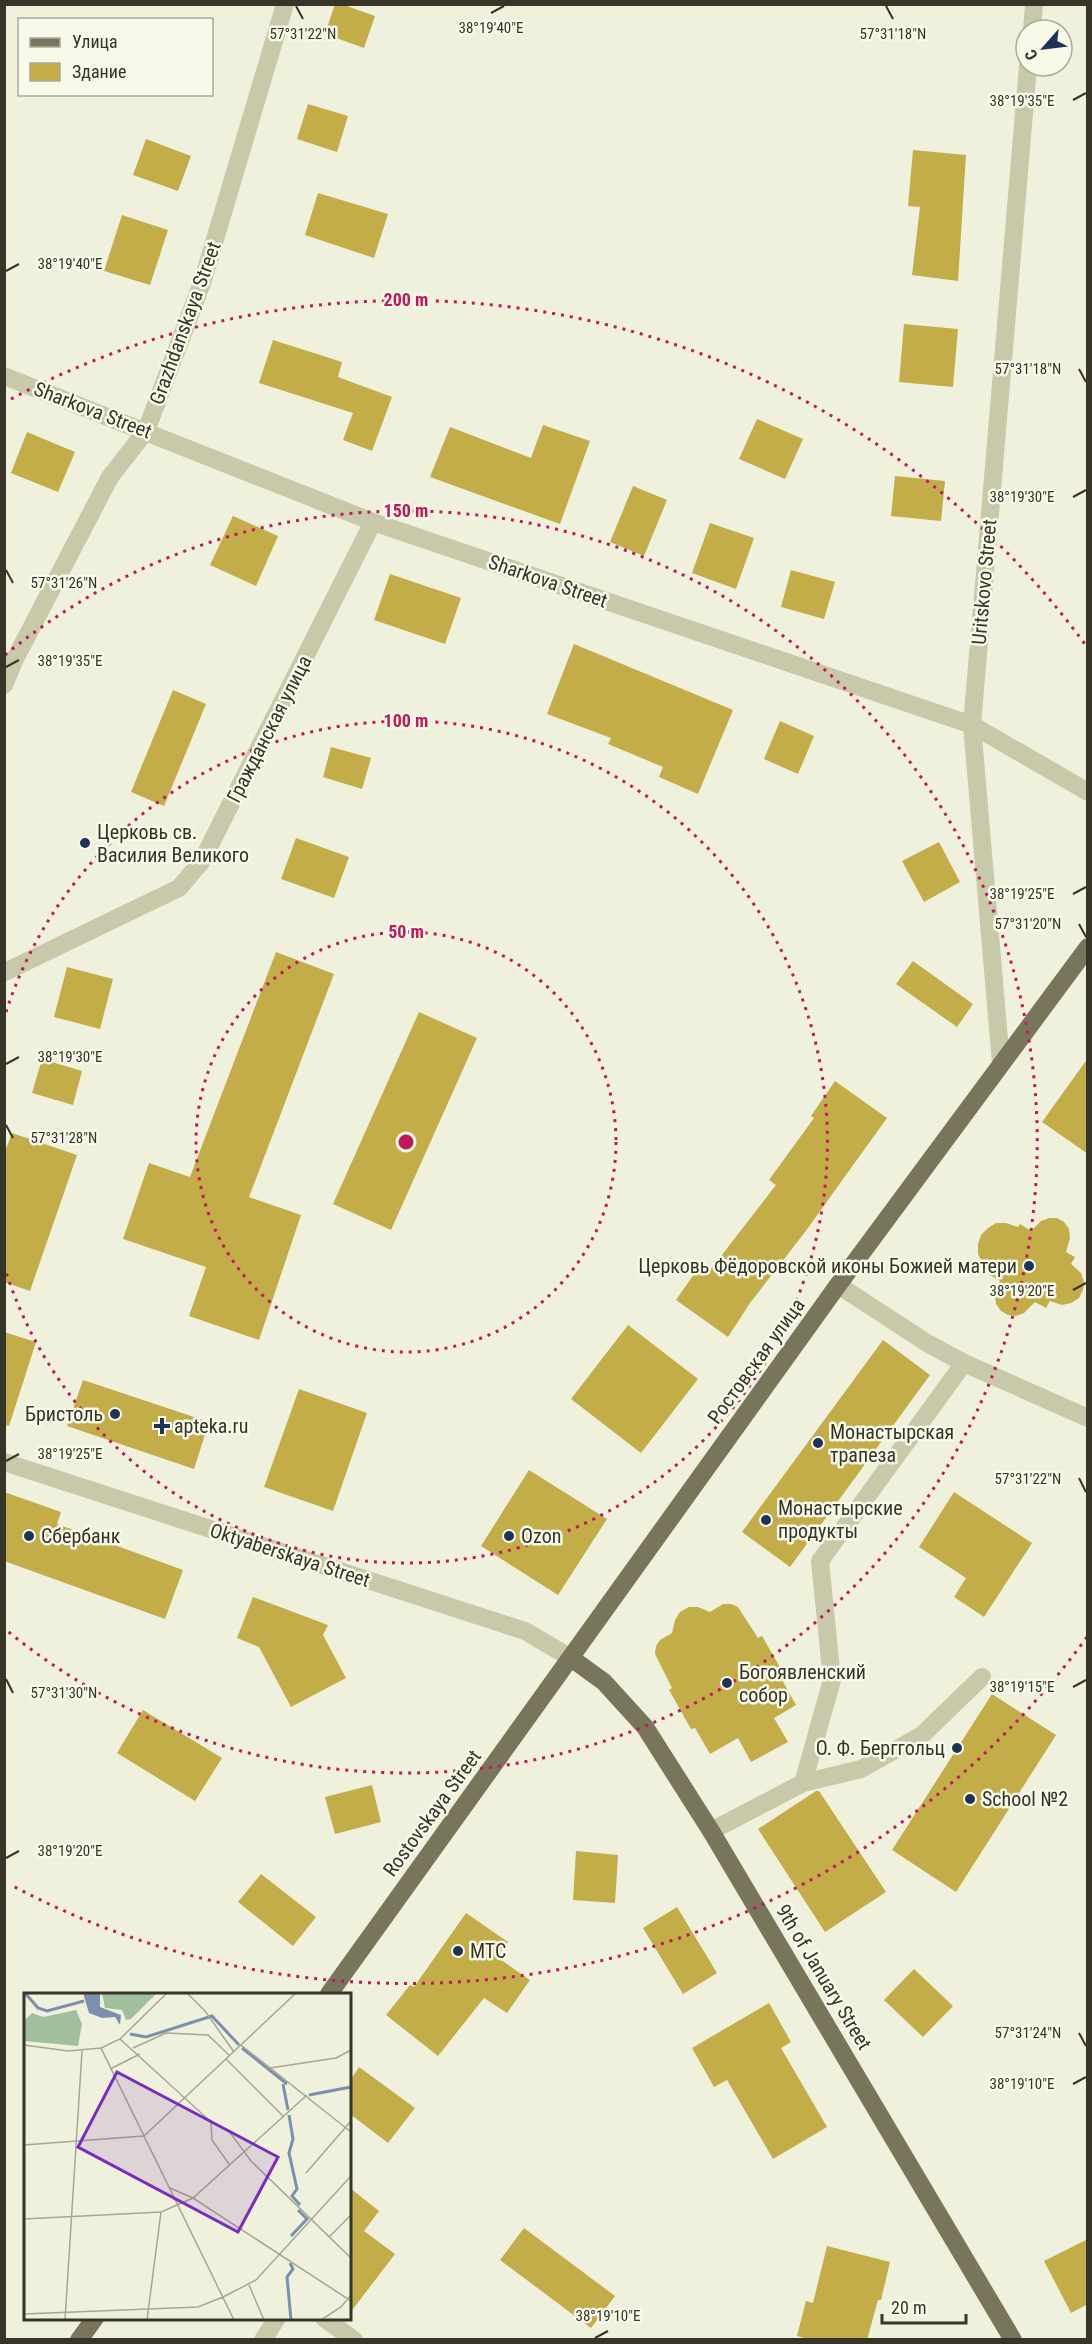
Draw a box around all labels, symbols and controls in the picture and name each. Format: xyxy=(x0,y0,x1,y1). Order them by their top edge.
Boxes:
legend xyxy=(18,18,213,96)
north arrow xyxy=(1014,18,1074,78)
text: 38°19'40"E xyxy=(459,19,523,37)
text: 57°31'22"N xyxy=(270,25,336,43)
text: 57°31'18"N xyxy=(860,25,926,43)
text: Улица xyxy=(72,31,118,52)
text: С xyxy=(1021,46,1042,63)
text: Здание xyxy=(72,61,126,82)
text: 38°19'35"E xyxy=(990,92,1054,110)
street label: Grazhdanskaya Street xyxy=(144,238,226,408)
text: 38°19'40"E xyxy=(38,255,102,273)
text: 200 m xyxy=(384,289,428,310)
text: 57°31'18"N xyxy=(995,360,1061,378)
street label: Sharkova Street xyxy=(31,377,155,443)
text: 38°19'30"E xyxy=(990,488,1054,506)
text: 150 m xyxy=(384,500,428,521)
street label: Uritskovo Street xyxy=(967,518,1001,646)
street label: Sharkova Street xyxy=(485,549,611,613)
text: 57°31'26"N xyxy=(31,574,97,592)
street label: Гражданская улица xyxy=(222,651,316,807)
text: 38°19'35"E xyxy=(38,652,102,670)
text: 100 m xyxy=(384,710,428,731)
place label: Церковь св. Василия Великого xyxy=(97,820,249,867)
marker: Церковь св. Василия Великого xyxy=(78,836,92,850)
text: 38°19'25"E xyxy=(990,885,1054,903)
text: 57°31'20"N xyxy=(995,915,1061,933)
text: 50 m xyxy=(388,921,424,942)
text: 38°19'30"E xyxy=(38,1048,102,1066)
text: 57°31'28"N xyxy=(31,1129,97,1147)
centre of rings xyxy=(396,1132,416,1152)
place label: Церковь Фёдоровской иконы Божией матери xyxy=(638,1254,1017,1278)
marker: Церковь Фёдоровской иконы Божией матери xyxy=(1022,1259,1036,1273)
text: 38°19'20"E xyxy=(990,1282,1054,1300)
street label: Ростовская улица xyxy=(702,1293,810,1429)
place label: Бристоль xyxy=(25,1402,103,1426)
marker: Бристоль xyxy=(108,1407,122,1421)
place label: apteka.ru xyxy=(174,1414,248,1438)
marker: apteka.ru xyxy=(155,1419,169,1433)
place label: Монастырская трапеза xyxy=(830,1420,954,1467)
marker: Монастырская трапеза xyxy=(811,1436,825,1450)
text: 38°19'25"E xyxy=(38,1445,102,1463)
text: 57°31'22"N xyxy=(995,1470,1061,1488)
place label: Монастырские продукты xyxy=(778,1496,903,1543)
marker: Монастырские продукты xyxy=(759,1513,773,1527)
street label: Oktyaberskaya Street xyxy=(207,1518,373,1592)
place label: Сбербанк xyxy=(41,1524,121,1548)
place label: Ozon xyxy=(521,1524,561,1548)
marker: Сбербанк xyxy=(22,1529,36,1543)
marker: Ozon xyxy=(502,1529,516,1543)
place label: Богоявленский собор xyxy=(739,1660,866,1707)
marker: Богоявленский собор xyxy=(720,1676,734,1690)
text: 38°19'15"E xyxy=(990,1678,1054,1696)
text: 57°31'30"N xyxy=(31,1684,97,1702)
place label: О. Ф. Берггольц xyxy=(816,1736,945,1760)
marker: О. Ф. Берггольц xyxy=(950,1741,964,1755)
street label: Rostovskaya Street xyxy=(378,1745,486,1881)
place label: School №2 xyxy=(982,1787,1068,1811)
marker: School №2 xyxy=(963,1792,977,1806)
text: 38°19'20"E xyxy=(38,1842,102,1860)
street label: 9th of January Street xyxy=(771,1900,877,2054)
place label: МТС xyxy=(470,1939,506,1963)
marker: МТС xyxy=(451,1944,465,1958)
inset map xyxy=(24,1993,351,2320)
text: 57°31'24"N xyxy=(995,2024,1061,2042)
text: 38°19'10"E xyxy=(990,2075,1054,2093)
scale bar xyxy=(882,2287,966,2325)
text: 20 m xyxy=(891,2297,926,2318)
text: 38°19'10"E xyxy=(576,2307,640,2325)

